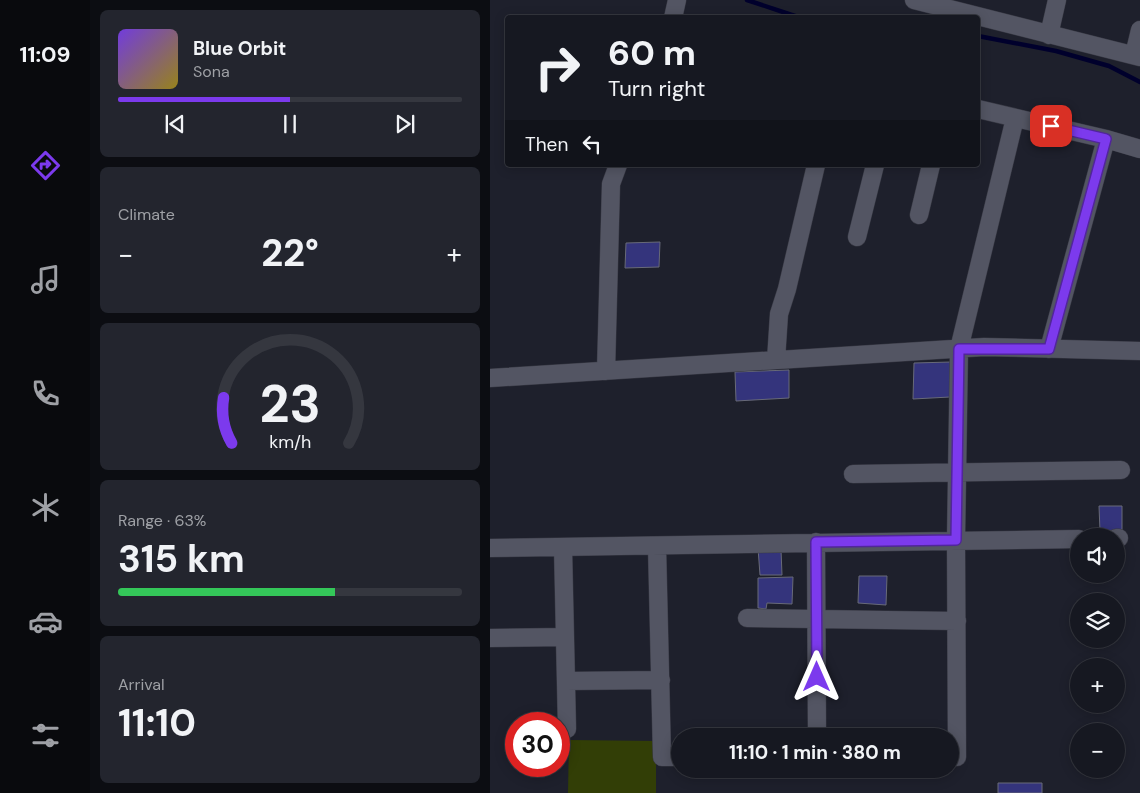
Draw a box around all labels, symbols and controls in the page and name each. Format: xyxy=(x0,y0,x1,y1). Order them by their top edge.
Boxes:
text: 60 m xyxy=(608,30,696,76)
icon: right xyxy=(525,35,590,100)
text: Blue Orbit xyxy=(193,36,286,61)
text: 11:09 xyxy=(19,40,71,69)
text: Sona xyxy=(193,61,230,82)
text: Turn right xyxy=(608,74,705,103)
pin xyxy=(1030,105,1072,147)
icon: previous xyxy=(161,110,189,138)
icon: pause xyxy=(276,110,304,138)
icon: next xyxy=(391,110,419,138)
icon: arrive xyxy=(1037,112,1065,140)
icon: left xyxy=(578,130,606,158)
text: Then xyxy=(525,132,568,157)
icon: directions xyxy=(28,148,63,183)
text: Climate xyxy=(118,204,175,225)
text: 22° xyxy=(261,228,319,278)
text: − xyxy=(118,236,133,273)
text: + xyxy=(447,236,462,273)
icon: music xyxy=(28,262,63,297)
text: 23 xyxy=(259,370,321,438)
icon: phone xyxy=(28,376,63,411)
text: km/h xyxy=(269,430,311,454)
icon: climate xyxy=(28,490,63,525)
text: Range · 63% xyxy=(118,510,206,531)
map controls xyxy=(1070,528,1125,778)
button: sound xyxy=(1070,528,1125,583)
text: 315 km xyxy=(118,534,245,584)
button: layers xyxy=(1070,593,1125,648)
icon: car xyxy=(28,604,63,639)
position arrow xyxy=(790,650,842,702)
button: + xyxy=(1070,658,1125,713)
text: Arrival xyxy=(118,674,165,695)
text: 11:10 xyxy=(118,698,196,748)
speed limit sign: 30 xyxy=(505,712,570,777)
icon: filters xyxy=(28,718,63,753)
button: − xyxy=(1070,723,1125,778)
text: 11:10 · 1 min · 380 m xyxy=(729,740,901,765)

